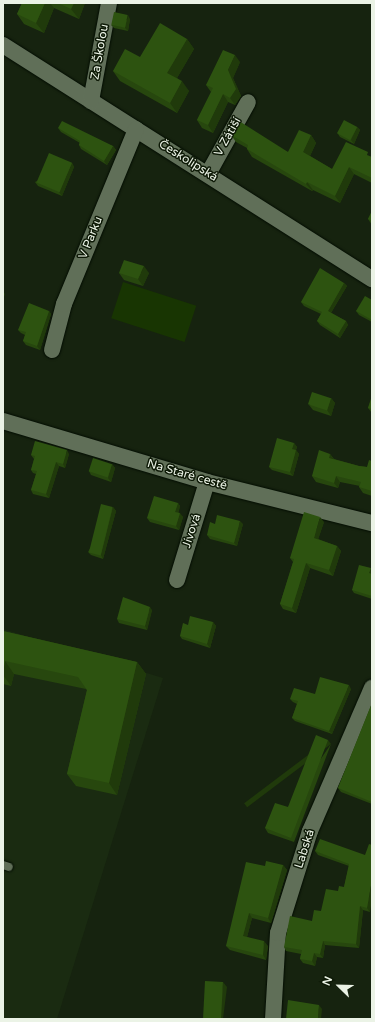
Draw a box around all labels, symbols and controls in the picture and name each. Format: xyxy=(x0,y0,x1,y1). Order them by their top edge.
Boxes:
street label: Za Školou xyxy=(88,23,112,81)
street label: V Zátiší xyxy=(212,115,244,159)
street label: Českolipská xyxy=(156,137,220,185)
street label: V Parku xyxy=(76,215,106,261)
street label: Na Staré cestě xyxy=(145,457,229,493)
street label: Jívová xyxy=(180,512,204,550)
street label: Labská xyxy=(292,828,318,870)
north arrow xyxy=(319,966,359,1006)
text: N xyxy=(320,975,335,988)

